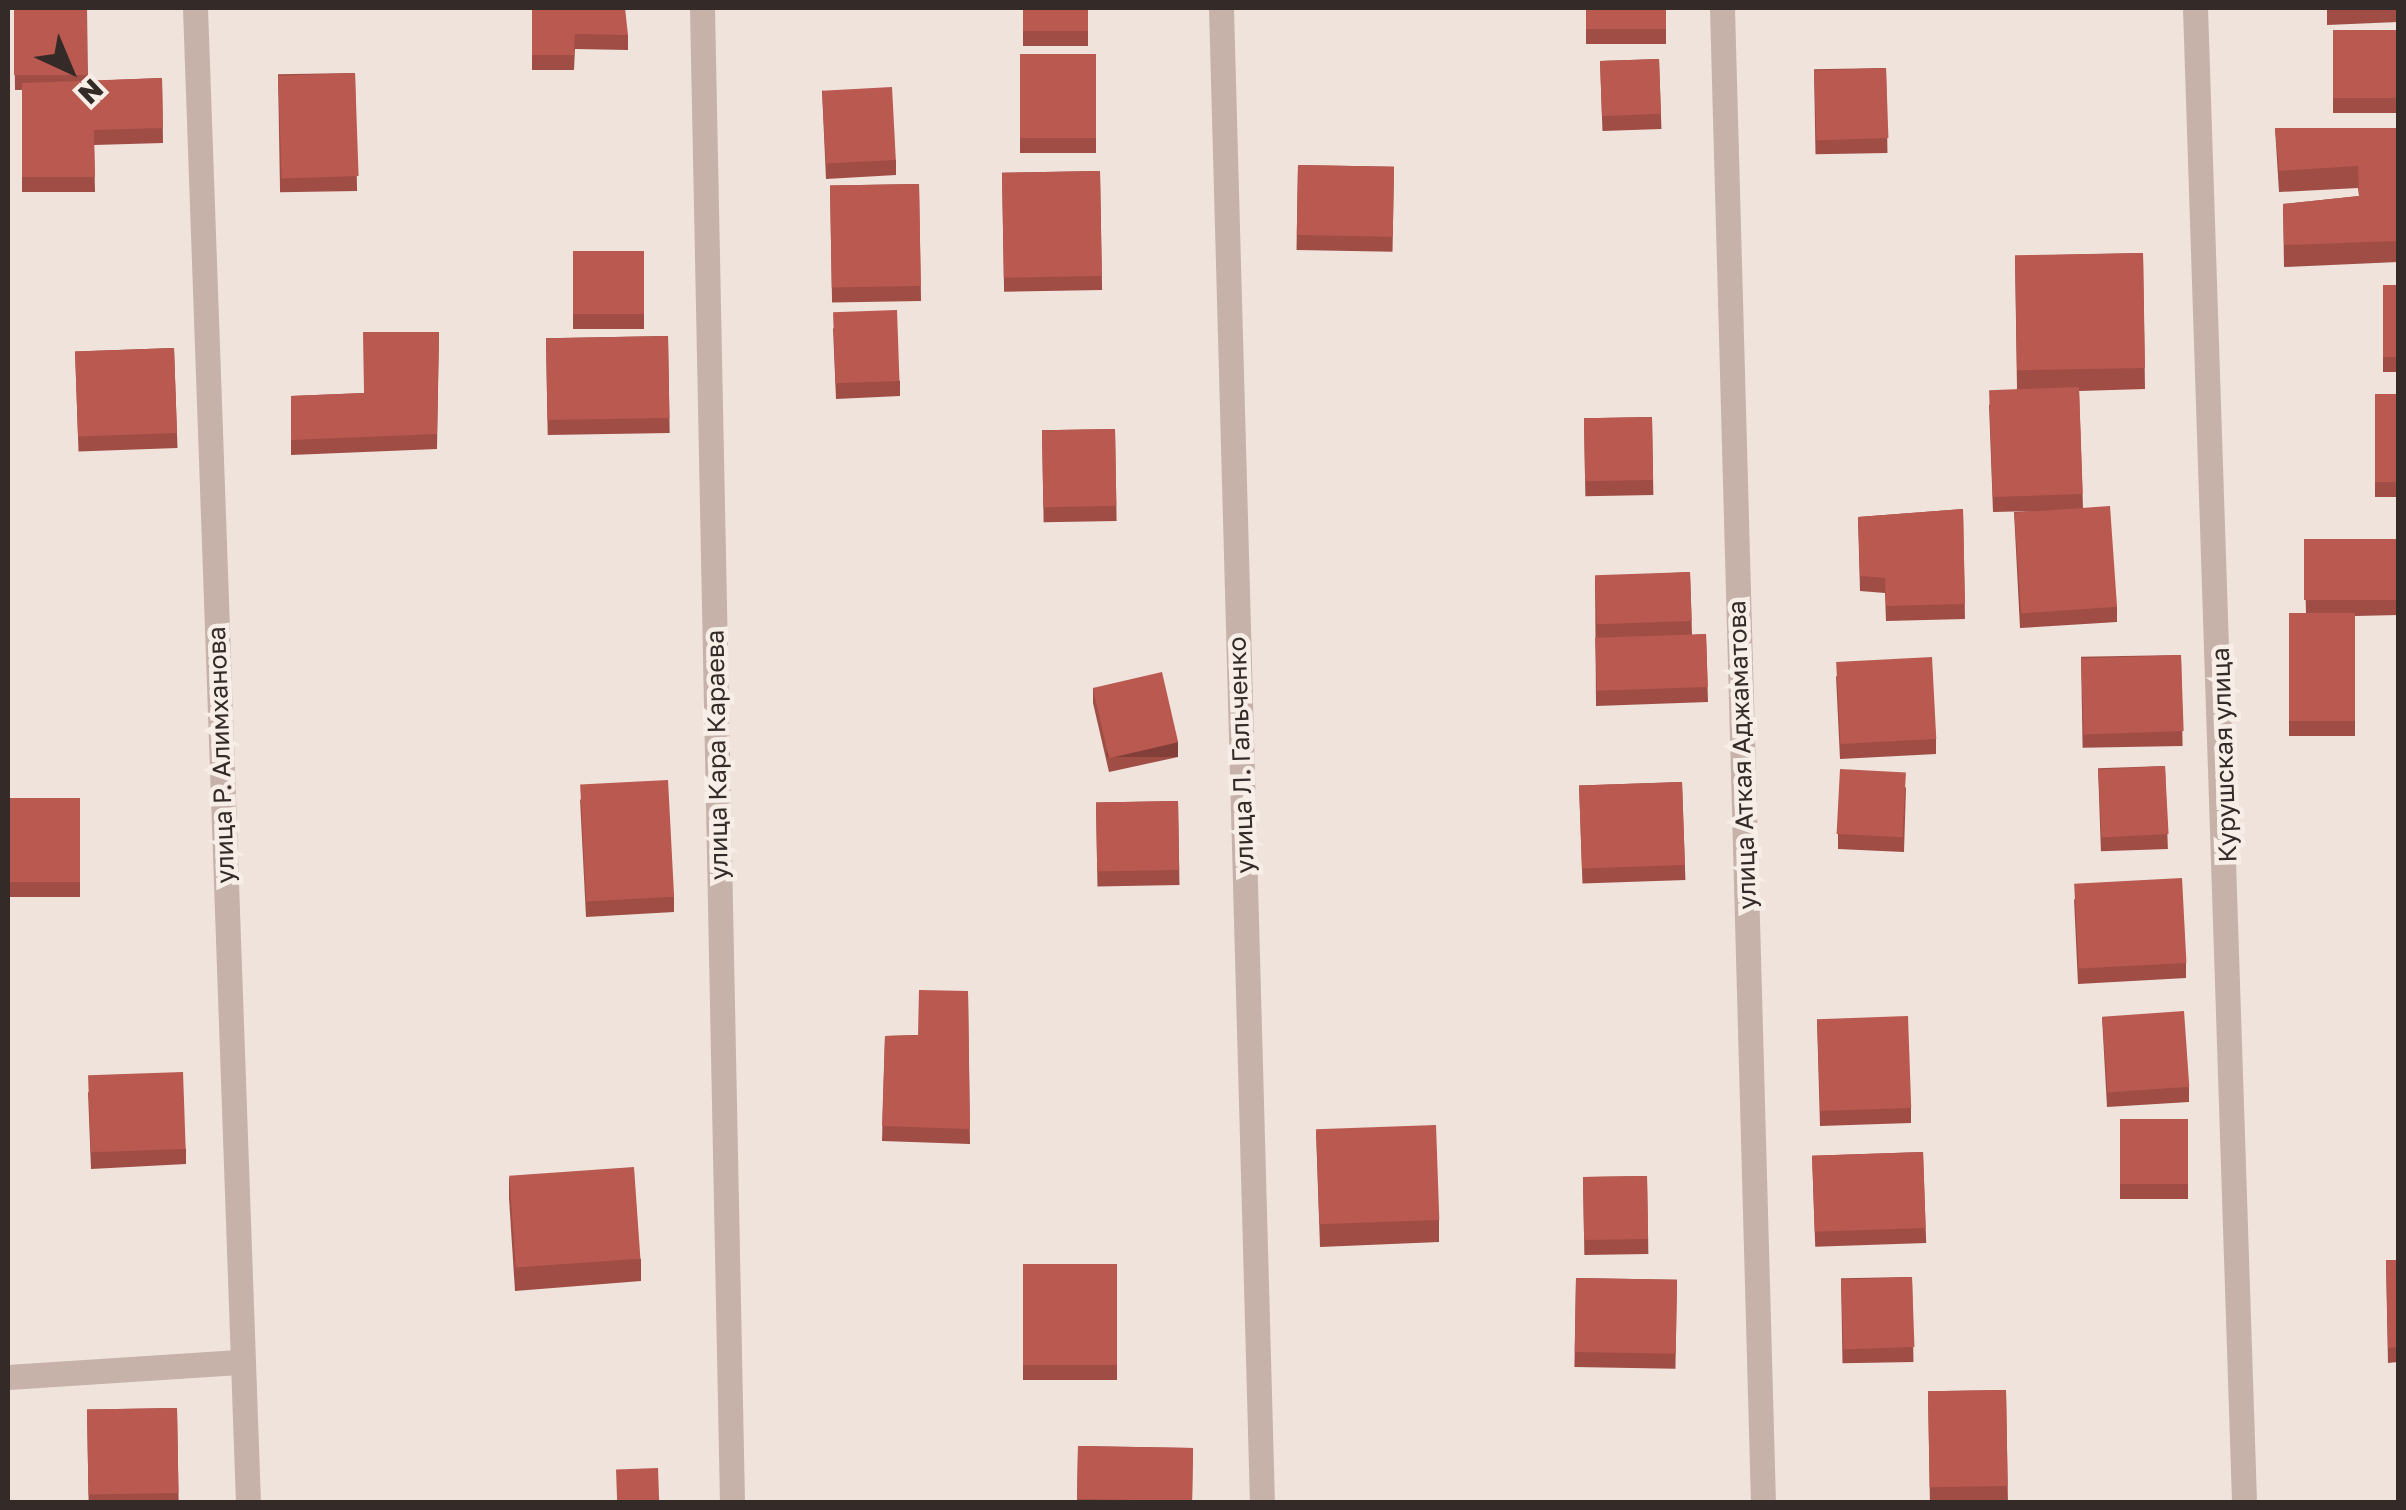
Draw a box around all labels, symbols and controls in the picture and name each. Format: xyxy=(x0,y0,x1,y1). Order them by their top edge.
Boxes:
north arrow xyxy=(20,20,120,120)
text: N xyxy=(72,73,110,111)
street label: улица Аткая Аджаматова xyxy=(1722,600,1762,910)
street label: улица Р. Алимханова xyxy=(202,626,240,884)
street label: улица Кара Караева xyxy=(700,630,734,880)
street label: улица Л. Гальченко xyxy=(1222,636,1260,874)
street label: Курушская улица xyxy=(2205,647,2243,863)

